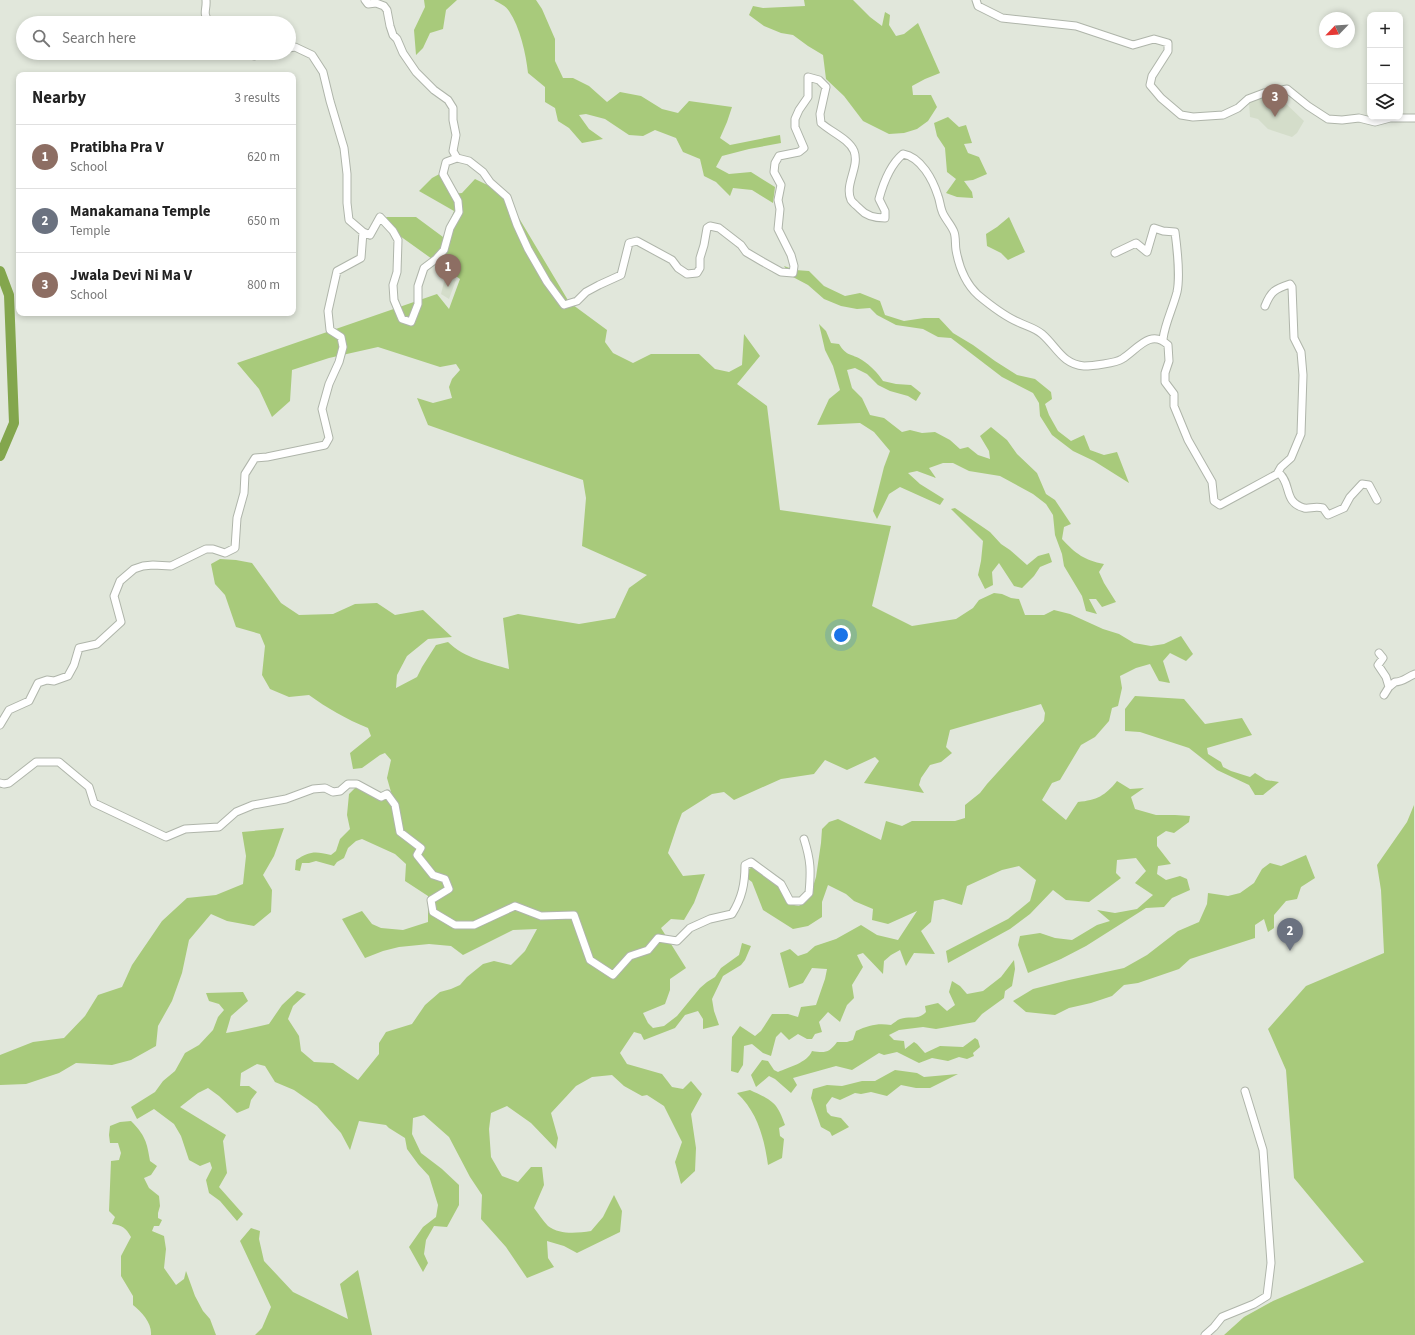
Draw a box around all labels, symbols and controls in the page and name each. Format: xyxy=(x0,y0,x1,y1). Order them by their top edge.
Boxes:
north arrow xyxy=(1319,12,1355,48)
map controls xyxy=(1367,12,1403,120)
button: + xyxy=(1367,12,1403,48)
search box xyxy=(16,16,296,60)
icon: search xyxy=(30,27,52,49)
text: Search here xyxy=(62,28,136,49)
button: − xyxy=(1367,48,1403,84)
pin: 3 xyxy=(1262,84,1288,117)
button: layers xyxy=(1367,84,1403,120)
text: Nearby xyxy=(32,86,86,110)
text: 3 results xyxy=(235,89,280,107)
text: Pratibha Pra V xyxy=(70,137,164,158)
text: 1 xyxy=(42,148,48,166)
text: 620 m xyxy=(247,148,280,166)
text: School xyxy=(70,158,107,176)
text: Manakamana Temple xyxy=(70,201,211,222)
text: 2 xyxy=(42,212,48,230)
text: 650 m xyxy=(247,212,280,230)
text: Temple xyxy=(70,222,110,240)
pin: 1 xyxy=(435,254,461,287)
text: Jwala Devi Ni Ma V xyxy=(70,265,192,286)
text: 3 xyxy=(42,276,48,294)
text: 800 m xyxy=(247,276,280,294)
text: School xyxy=(70,286,107,304)
your location xyxy=(831,625,851,645)
pin: 2 xyxy=(1277,918,1303,951)

